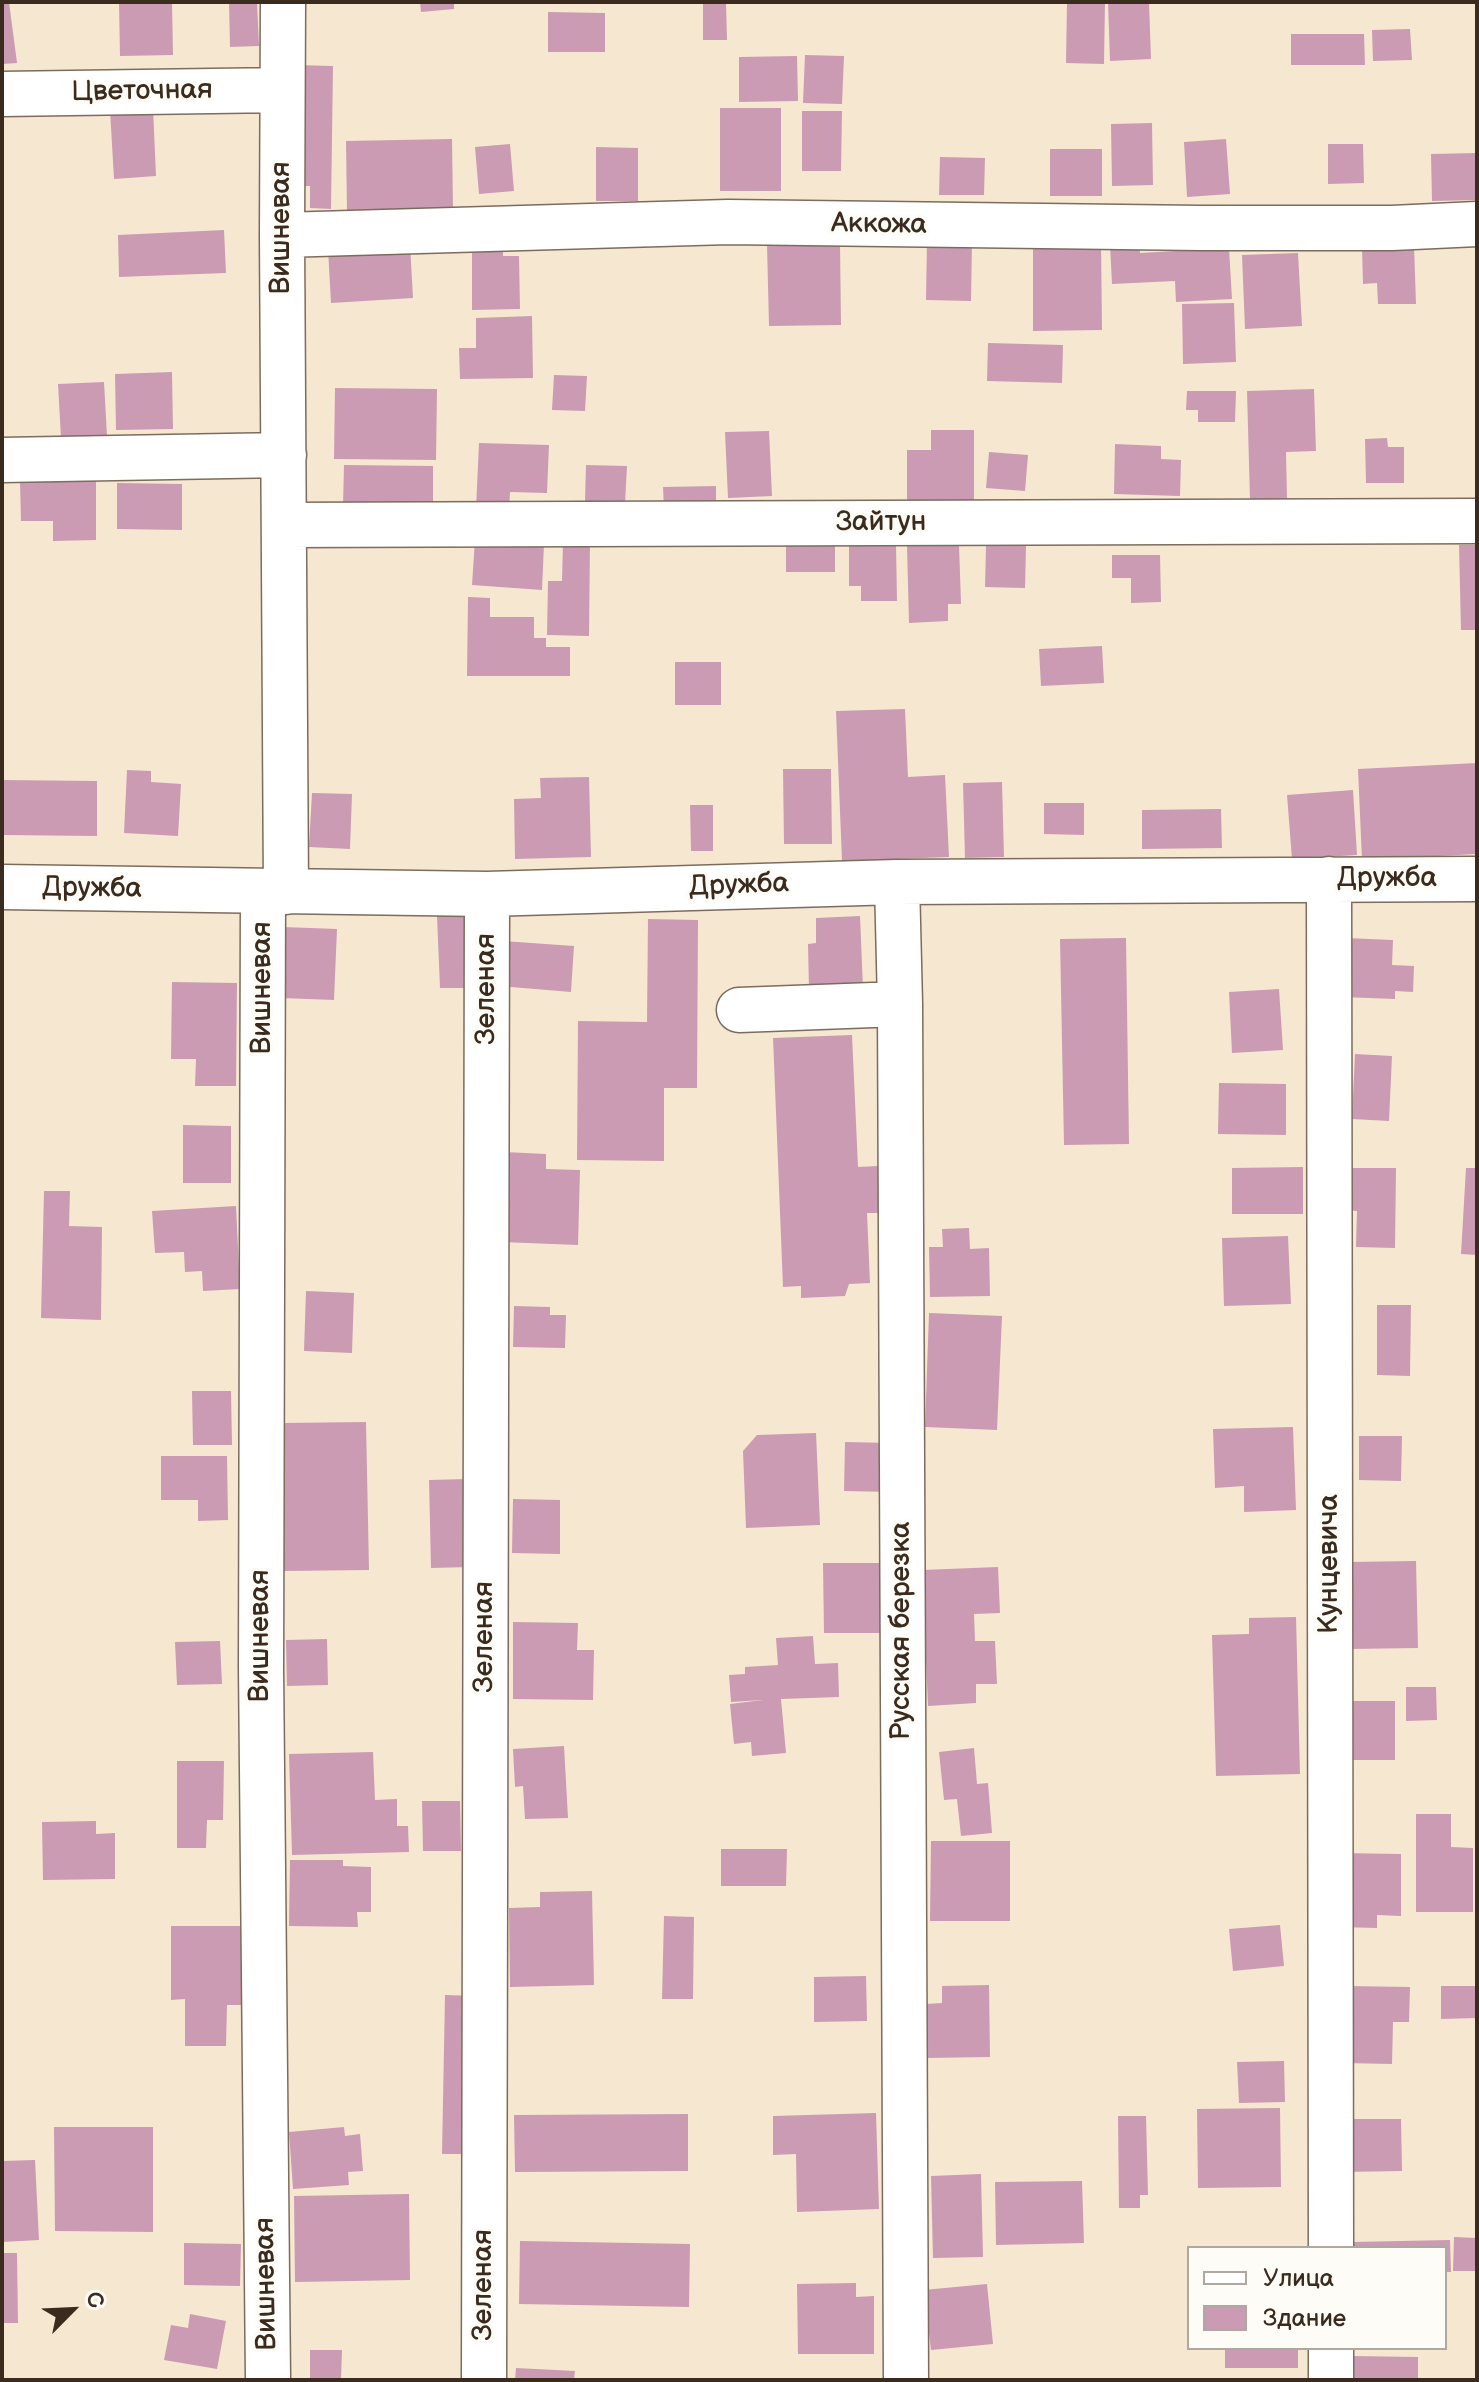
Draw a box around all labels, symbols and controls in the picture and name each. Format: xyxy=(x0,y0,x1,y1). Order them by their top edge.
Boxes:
street label: Цветочная xyxy=(71,74,213,110)
street label: Вишневая xyxy=(265,161,299,295)
street label: Аккожа xyxy=(831,207,927,243)
street label: Зайтун xyxy=(836,506,926,540)
street label: Дружба xyxy=(1337,862,1437,896)
street label: Дружба xyxy=(688,867,790,905)
street label: Дружба xyxy=(42,871,142,907)
street label: Вишневая xyxy=(246,921,280,1055)
street label: Зеленая xyxy=(470,933,504,1045)
street label: Кунцевича xyxy=(1313,1494,1347,1634)
street label: Русская березка xyxy=(885,1522,919,1740)
street label: Вишневая xyxy=(244,1569,278,1703)
street label: Зеленая xyxy=(468,1581,502,1693)
street label: Вишневая xyxy=(249,2217,285,2351)
street label: Зеленая xyxy=(467,2229,501,2341)
legend xyxy=(1187,2246,1447,2350)
text: Улица xyxy=(1263,2264,1334,2293)
north arrow xyxy=(32,2270,112,2350)
text: С xyxy=(79,2288,110,2313)
text: Здание xyxy=(1263,2304,1346,2333)

